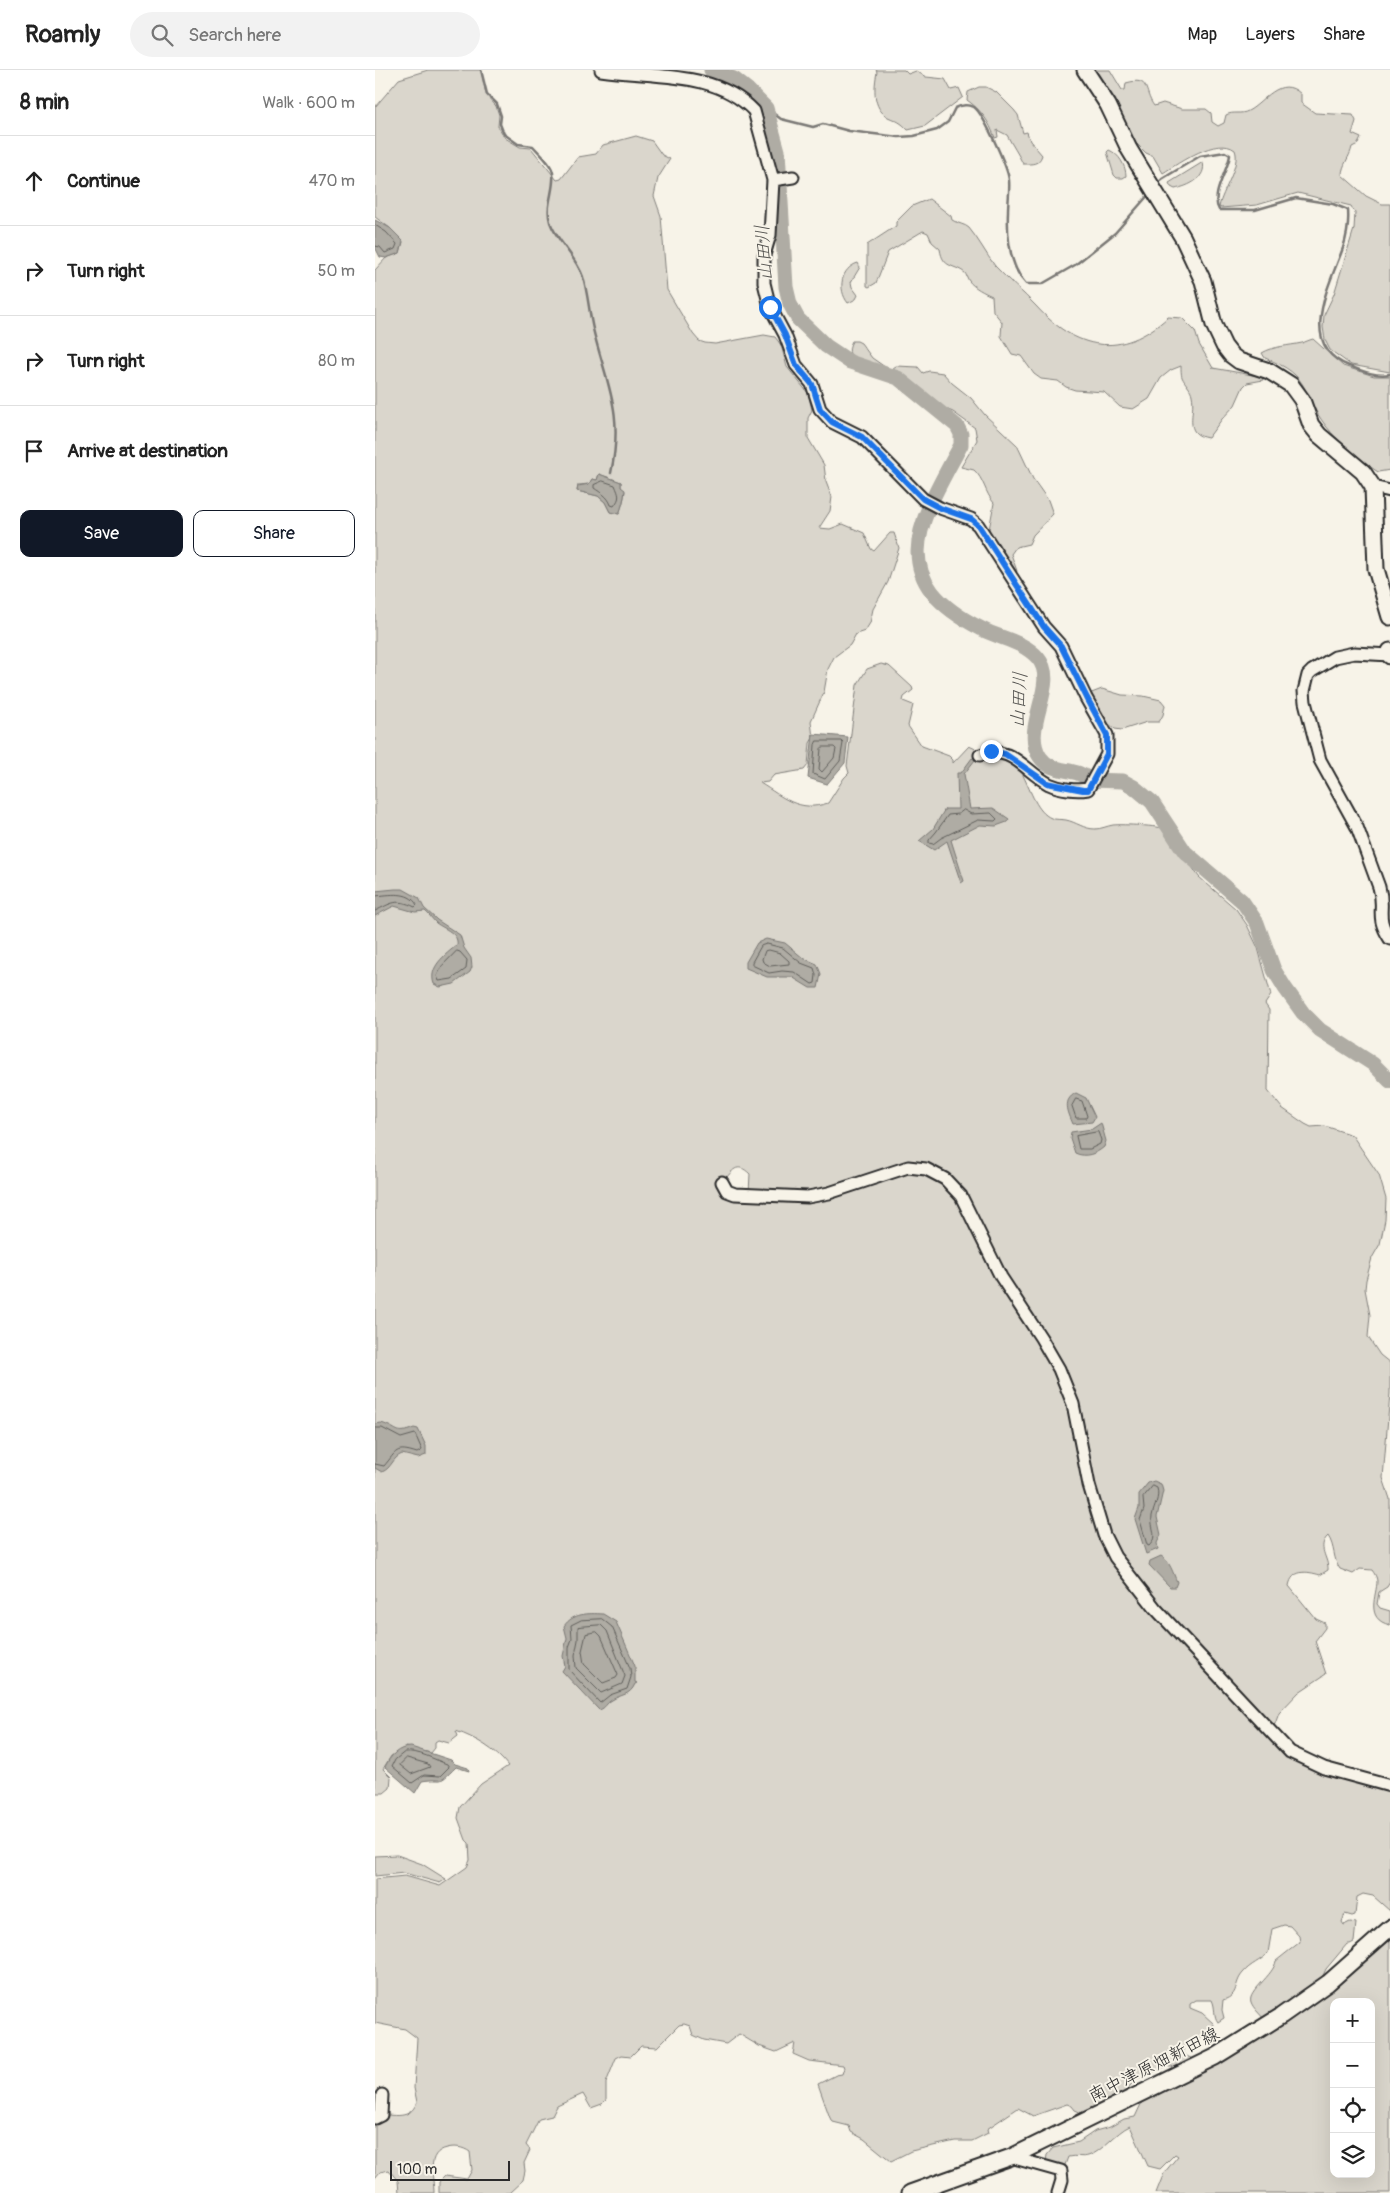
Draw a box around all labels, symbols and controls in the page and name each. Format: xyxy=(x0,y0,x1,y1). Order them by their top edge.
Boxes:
search box xyxy=(130,12,480,57)
text: Roamly xyxy=(25,20,100,49)
icon: search xyxy=(148,21,176,49)
text: Search here xyxy=(188,23,281,47)
text: Map xyxy=(1188,23,1217,46)
text: Layers xyxy=(1245,23,1295,46)
text: Share xyxy=(1323,23,1365,46)
text: 8 min xyxy=(20,89,69,116)
text: Walk · 600 m xyxy=(262,93,355,113)
icon: ahead xyxy=(20,167,48,195)
text: Continue xyxy=(67,169,140,193)
text: 470 m xyxy=(309,171,355,191)
water label: 山田川 xyxy=(750,224,778,282)
icon: right xyxy=(20,257,48,285)
text: Turn right xyxy=(67,259,145,283)
text: 50 m xyxy=(318,261,355,281)
route start xyxy=(759,296,782,319)
icon: right xyxy=(20,347,48,375)
text: Turn right xyxy=(67,349,145,373)
text: 80 m xyxy=(318,351,355,371)
icon: arrive xyxy=(20,437,48,465)
text: Arrive at destination xyxy=(67,439,228,463)
button: Save xyxy=(20,510,183,557)
button: Share xyxy=(193,510,355,557)
water label: 山田川 xyxy=(1006,671,1032,729)
route end xyxy=(980,740,1003,763)
map controls xyxy=(1330,1998,1375,2178)
button: + xyxy=(1330,1998,1375,2043)
street label: 南中津原畑新田線 xyxy=(1085,2022,1223,2108)
button: − xyxy=(1330,2043,1375,2088)
button: locate xyxy=(1330,2088,1375,2133)
button: layers xyxy=(1330,2133,1375,2178)
scale bar xyxy=(390,2158,510,2181)
text: 100 m xyxy=(397,2161,437,2178)

